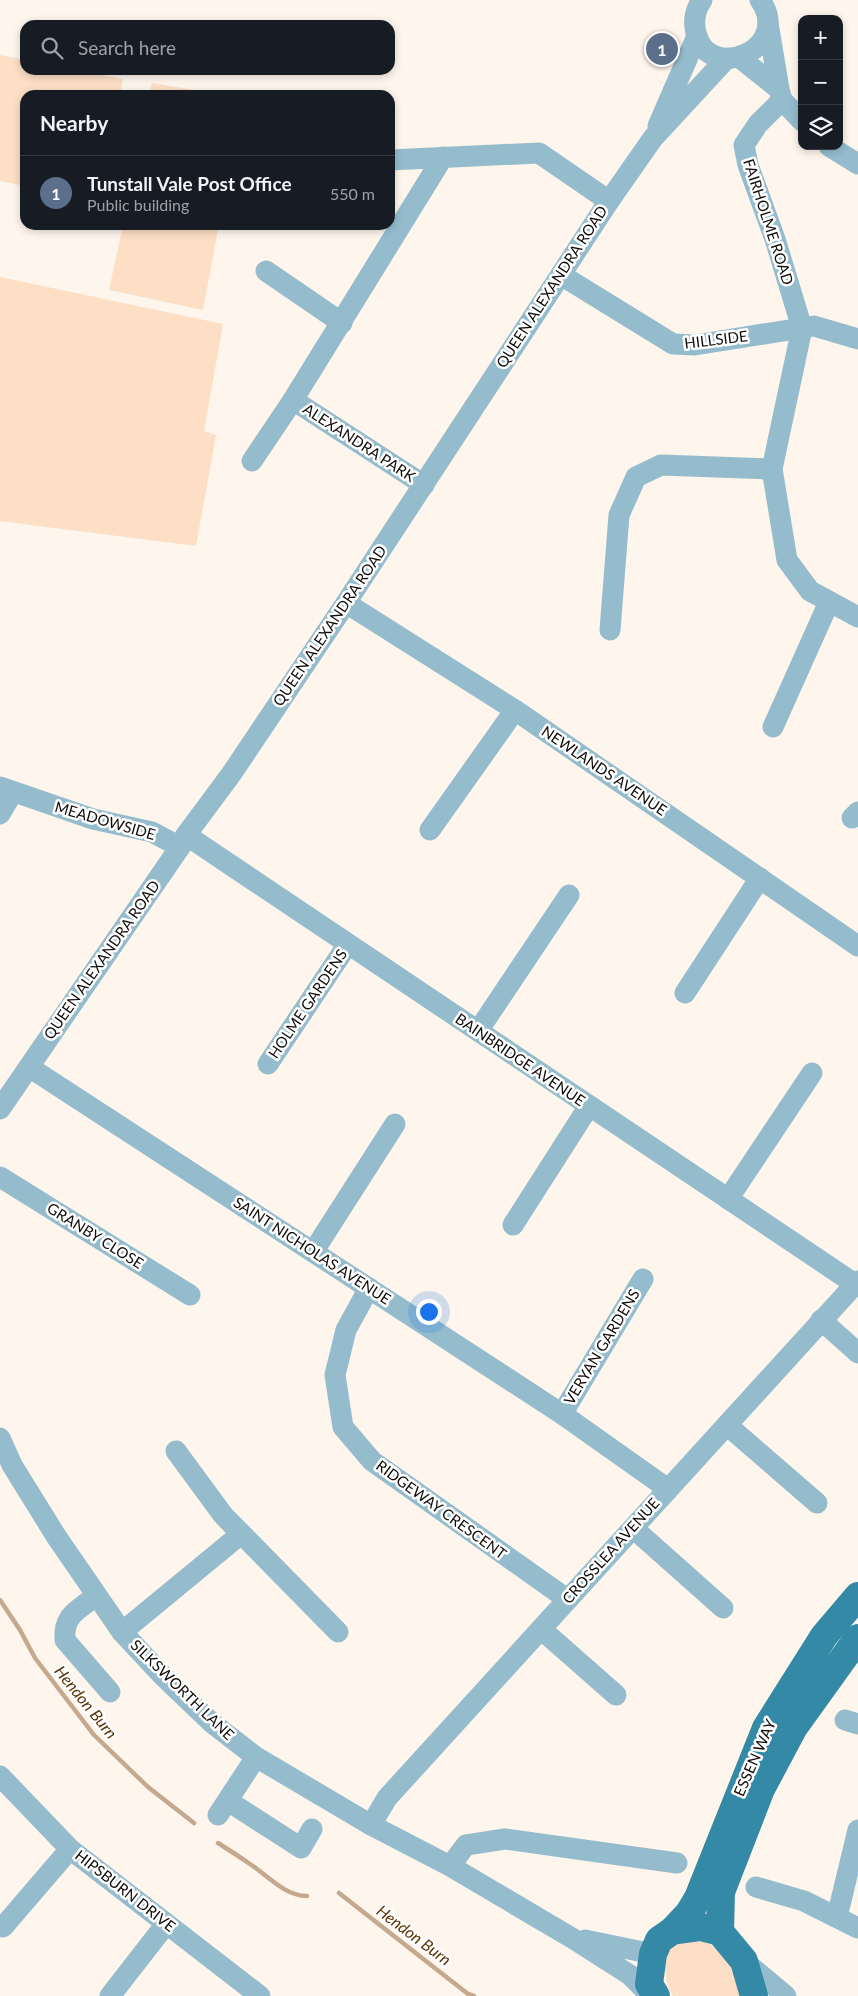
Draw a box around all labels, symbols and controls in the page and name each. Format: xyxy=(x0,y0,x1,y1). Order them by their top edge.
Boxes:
map controls xyxy=(798,15,843,150)
button: + xyxy=(798,15,843,60)
search box xyxy=(20,20,395,75)
pin: 1 xyxy=(646,30,678,68)
icon: search xyxy=(38,34,66,62)
text: Search here xyxy=(78,36,176,59)
button: − xyxy=(798,60,843,105)
button: layers xyxy=(798,105,843,150)
text: Nearby xyxy=(40,110,108,135)
street label: FAIRHOLME ROAD xyxy=(740,156,798,287)
text: Tunstall Vale Post Office xyxy=(87,172,292,195)
text: 1 xyxy=(51,184,61,203)
text: 550 m xyxy=(330,184,375,203)
text: Public building xyxy=(87,195,189,214)
street label: QUEEN ALEXANDRA ROAD xyxy=(492,202,610,371)
street label: HILLSIDE xyxy=(683,326,748,352)
street label: ALEXANDRA PARK xyxy=(300,399,419,485)
street label: QUEEN ALEXANDRA ROAD xyxy=(269,542,390,709)
street label: NEWLANDS AVENUE xyxy=(539,722,671,819)
street label: MEADOWSIDE xyxy=(53,797,158,843)
street label: QUEEN ALEXANDRA ROAD xyxy=(39,876,163,1042)
street label: HOLME GARDENS xyxy=(264,945,350,1061)
street label: BAINBRIDGE AVENUE xyxy=(452,1009,589,1109)
street label: SAINT NICHOLAS AVENUE xyxy=(231,1193,395,1308)
street label: GRANBY CLOSE xyxy=(44,1198,147,1272)
street label: VERYAN GARDENS xyxy=(560,1285,643,1408)
your location xyxy=(416,1299,442,1325)
street label: RIDGEWAY CRESCENT xyxy=(373,1456,510,1563)
street label: CROSSLEA AVENUE xyxy=(558,1494,663,1607)
street label: SILKSWORTH LANE xyxy=(127,1635,238,1743)
water label: Hendon Burn xyxy=(51,1661,122,1742)
street label: ESSEN WAY xyxy=(729,1716,779,1799)
street label: HIPSBURN DRIVE xyxy=(72,1846,179,1935)
water label: Hendon Burn xyxy=(373,1900,455,1969)

